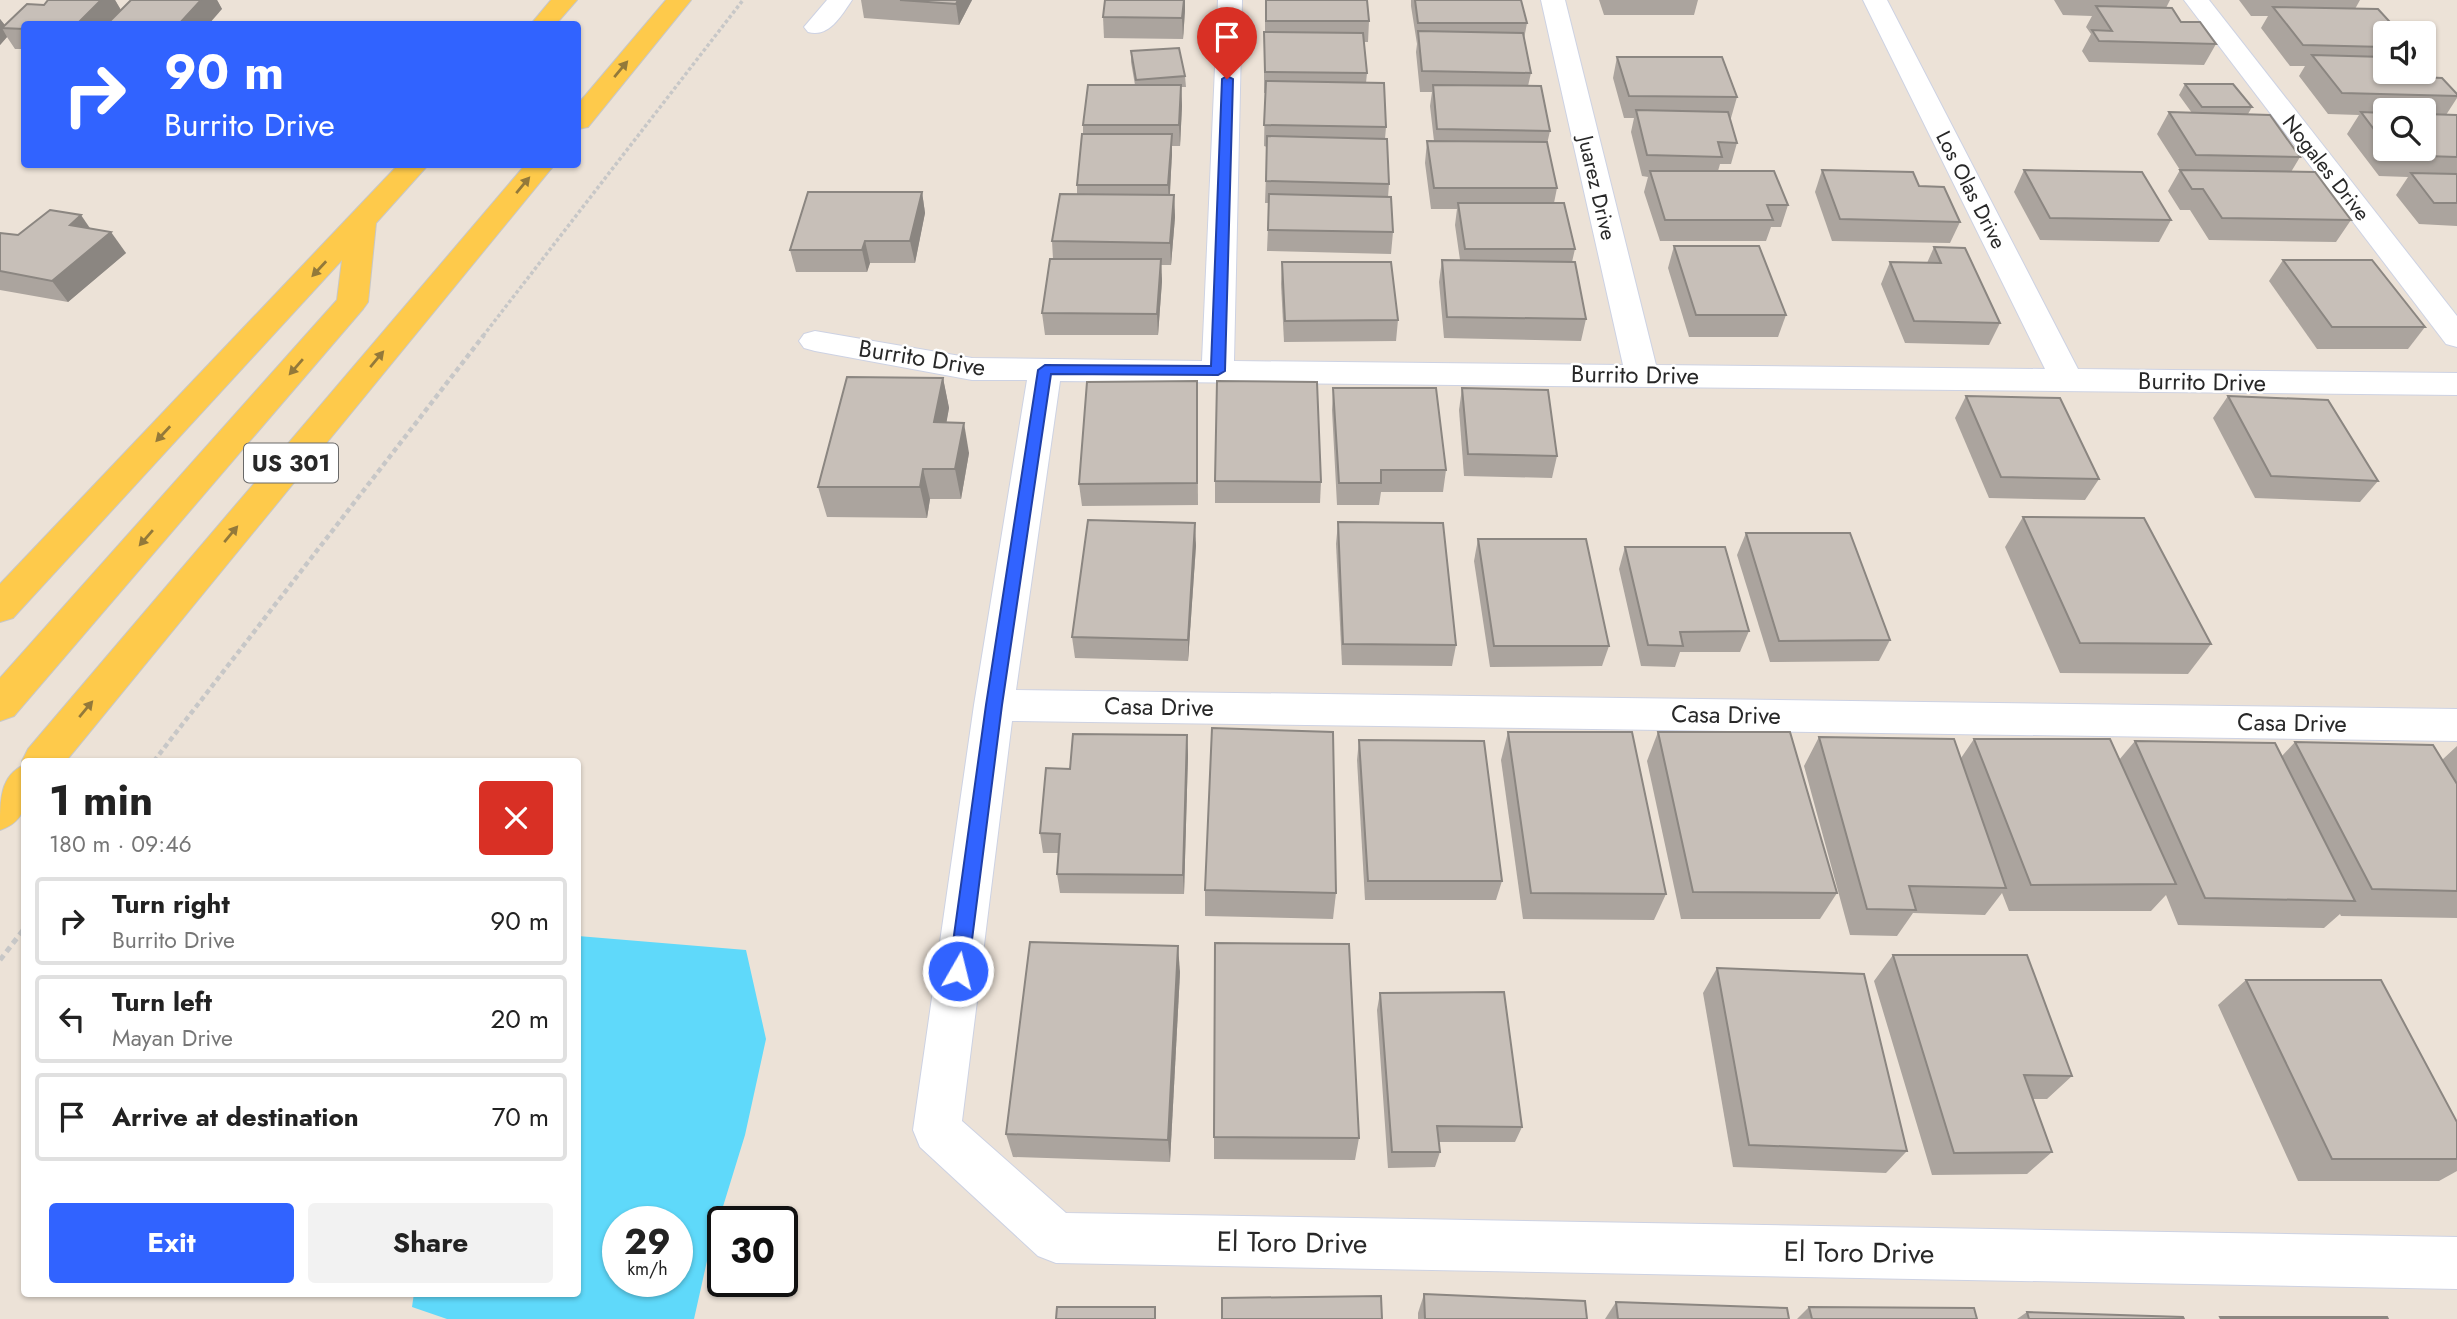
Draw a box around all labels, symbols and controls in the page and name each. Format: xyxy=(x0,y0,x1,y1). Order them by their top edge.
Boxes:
pin xyxy=(1197,7,1257,79)
icon: arrive xyxy=(1208,18,1246,56)
map controls xyxy=(2373,21,2436,161)
button: sound xyxy=(2373,21,2436,84)
text: 90 m xyxy=(164,37,284,107)
icon: right xyxy=(49,49,140,140)
one-way arrow xyxy=(614,60,629,78)
button: search xyxy=(2373,98,2436,161)
text: Burrito Drive xyxy=(164,102,335,148)
street label: Nogales Drive xyxy=(2275,109,2377,227)
street label: Los Olas Drive xyxy=(1928,126,2014,254)
street label: Juarez Drive xyxy=(1570,130,1624,243)
one-way arrow xyxy=(516,177,531,195)
one-way arrow xyxy=(310,260,327,277)
street label: Burrito Drive xyxy=(856,330,988,385)
one-way arrow xyxy=(369,351,384,368)
street label: Burrito Drive xyxy=(1571,356,1699,393)
one-way arrow xyxy=(288,358,304,376)
street label: Burrito Drive xyxy=(2138,363,2266,400)
one-way arrow xyxy=(155,425,171,442)
road number: US 301 xyxy=(244,444,338,482)
one-way arrow xyxy=(224,525,239,543)
one-way arrow xyxy=(139,530,154,547)
street label: Casa Drive xyxy=(1104,688,1214,725)
street label: Casa Drive xyxy=(1671,696,1781,733)
one-way arrow xyxy=(78,700,93,717)
street label: Casa Drive xyxy=(2237,704,2347,741)
text: 1 min xyxy=(49,770,153,831)
button: close xyxy=(479,781,553,855)
text: 180 m · 09:46 xyxy=(49,827,192,861)
text: Turn right xyxy=(112,885,230,923)
icon: right xyxy=(53,902,91,940)
text: 90 m xyxy=(490,902,549,940)
text: Burrito Drive xyxy=(112,923,235,957)
position arrow xyxy=(921,934,995,1008)
text: Turn left xyxy=(112,983,212,1021)
icon: left xyxy=(53,1000,91,1038)
text: 20 m xyxy=(491,1000,549,1038)
text: Mayan Drive xyxy=(112,1021,233,1055)
icon: arrive xyxy=(53,1098,91,1136)
text: Arrive at destination xyxy=(112,1098,359,1136)
text: 70 m xyxy=(492,1098,549,1136)
button: Exit xyxy=(49,1203,294,1283)
button: Share xyxy=(308,1203,553,1283)
speed limit sign: 30 xyxy=(707,1206,798,1297)
text: 29 xyxy=(624,1217,671,1267)
street label: El Toro Drive xyxy=(1216,1221,1368,1264)
street label: El Toro Drive xyxy=(1783,1231,1935,1274)
text: km/h xyxy=(627,1256,668,1282)

